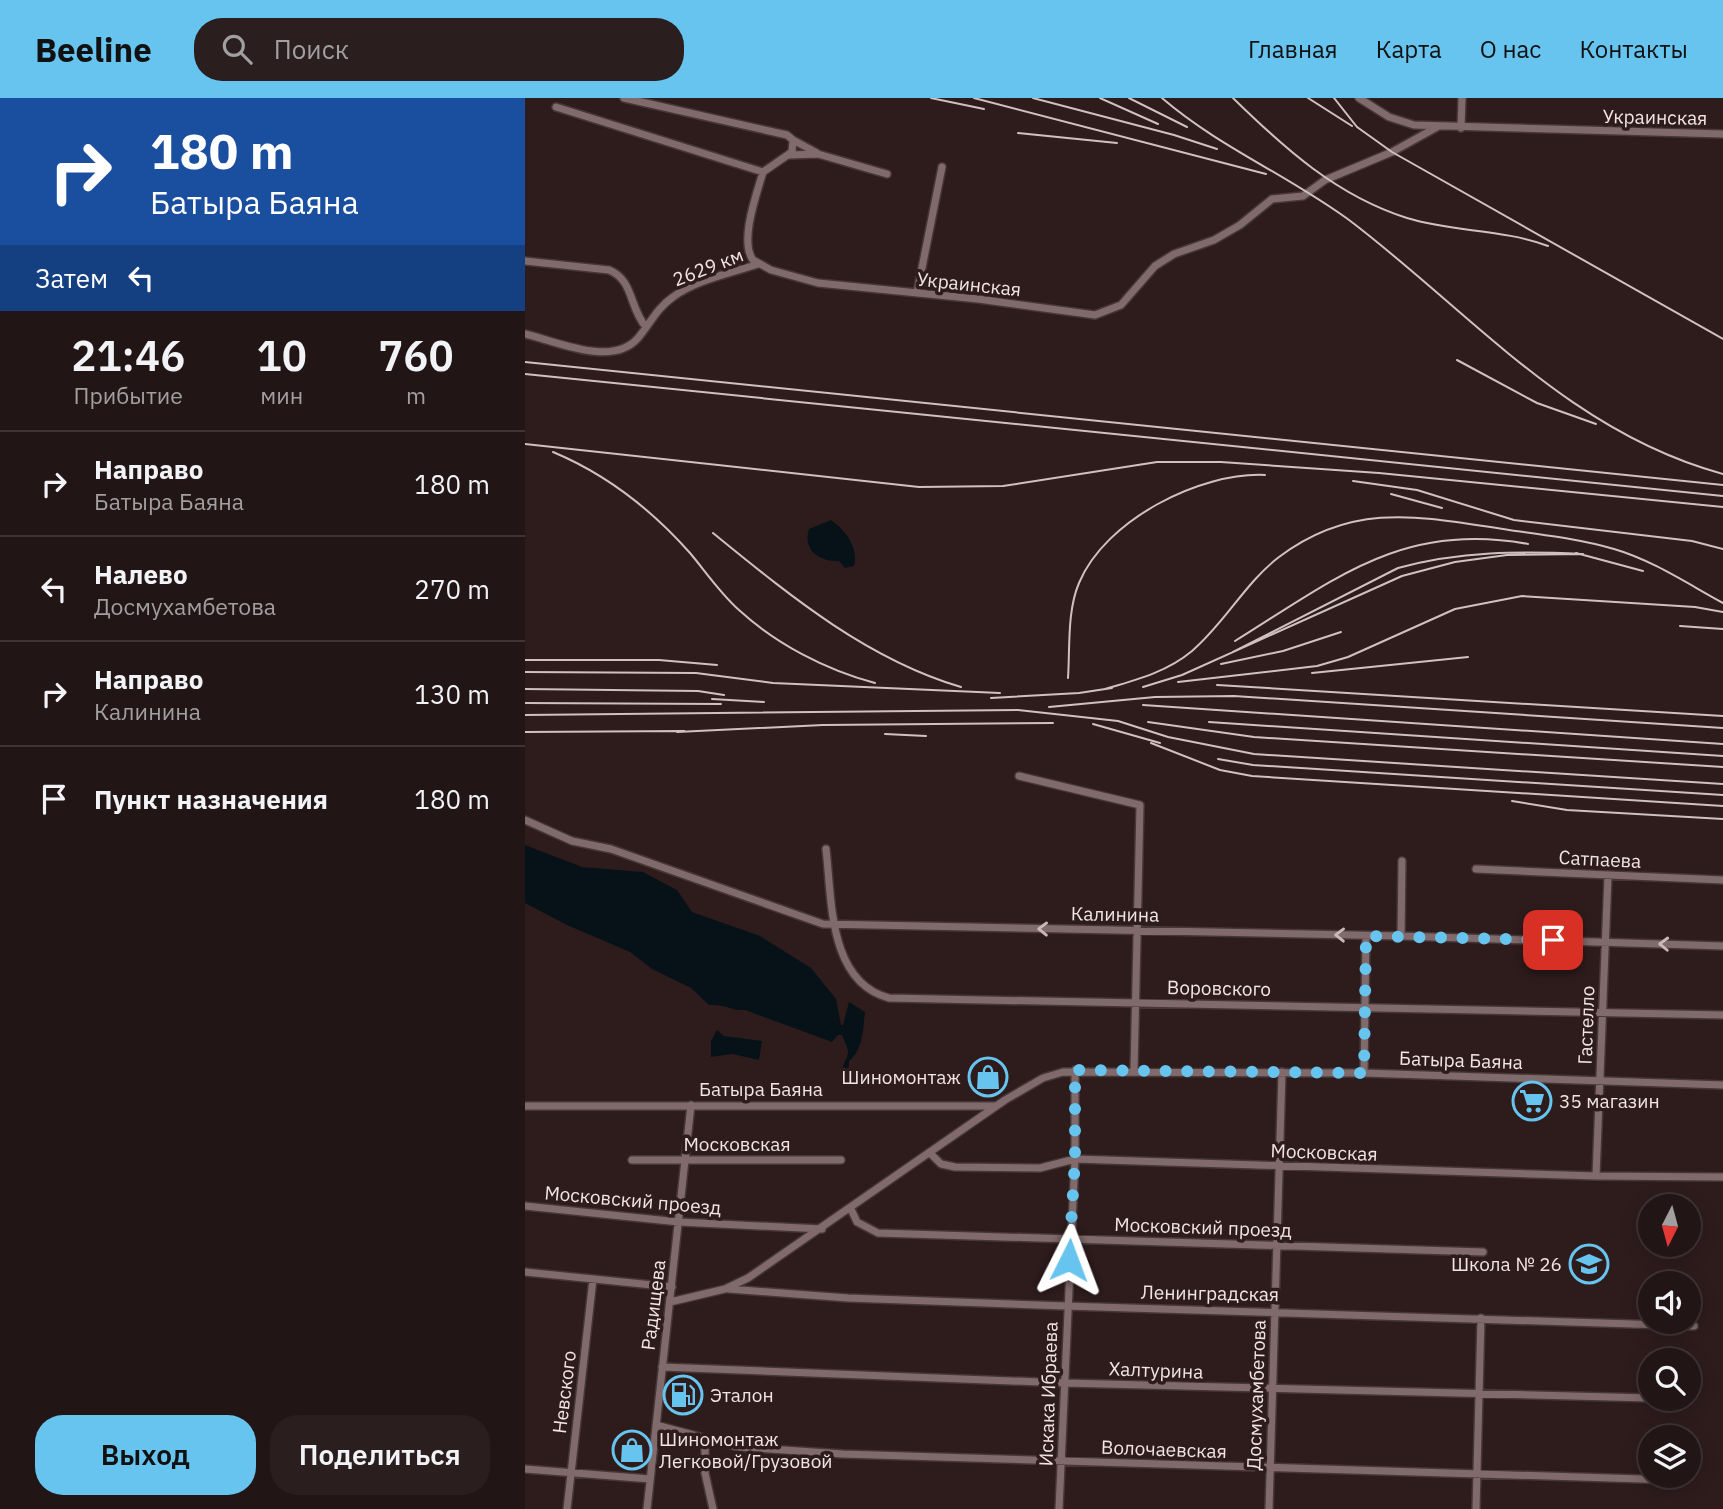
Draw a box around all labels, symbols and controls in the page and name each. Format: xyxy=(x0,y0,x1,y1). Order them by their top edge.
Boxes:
search box xyxy=(194,18,684,81)
text: Beeline xyxy=(35,28,152,71)
icon: search xyxy=(218,30,256,68)
text: Поиск xyxy=(274,32,349,66)
text: Главная xyxy=(1248,33,1338,65)
text: Карта xyxy=(1376,33,1442,65)
text: О нас xyxy=(1480,33,1541,65)
text: Контакты xyxy=(1579,33,1688,65)
street label: Украинская xyxy=(1602,104,1708,130)
text: 180 m xyxy=(150,119,294,182)
icon: right xyxy=(35,126,126,217)
text: Батыра Баяна xyxy=(150,181,359,223)
street label: 2629 км xyxy=(669,243,747,291)
icon: left xyxy=(122,259,160,297)
text: Затем xyxy=(35,261,108,295)
street label: Украинская xyxy=(916,267,1022,301)
text: 21:46 xyxy=(71,328,185,383)
text: 10 xyxy=(257,328,307,383)
text: 760 xyxy=(378,328,454,383)
text: Прибытие xyxy=(74,380,183,410)
text: мин xyxy=(260,380,303,410)
text: m xyxy=(406,380,426,410)
text: Направо xyxy=(94,452,203,486)
icon: right xyxy=(35,465,73,503)
text: 180 m xyxy=(414,467,490,501)
text: Батыра Баяна xyxy=(94,486,244,516)
text: Налево xyxy=(94,557,188,591)
icon: left xyxy=(35,570,73,608)
text: 270 m xyxy=(414,572,490,606)
text: Досмухамбетова xyxy=(94,591,276,621)
text: Направо xyxy=(94,662,203,696)
icon: right xyxy=(35,675,73,713)
text: 130 m xyxy=(414,677,490,711)
text: Калинина xyxy=(94,696,201,726)
icon: arrive xyxy=(35,780,73,818)
text: Пункт назначения xyxy=(94,782,328,816)
text: 180 m xyxy=(414,782,490,816)
street label: Сатпаева xyxy=(1558,845,1642,873)
street label: Калинина xyxy=(1071,901,1159,927)
pin xyxy=(1523,910,1583,970)
one-way arrow xyxy=(1037,921,1048,936)
icon: arrive xyxy=(1534,921,1572,959)
one-way arrow xyxy=(1334,927,1345,943)
one-way arrow xyxy=(1658,936,1669,951)
street label: Воровского xyxy=(1167,975,1271,1001)
street label: Гастелло xyxy=(1573,985,1599,1065)
street label: Батыра Баяна xyxy=(1399,1046,1523,1074)
shop icon: Шиномонтаж xyxy=(967,1056,1009,1098)
place label: Шиномонтаж xyxy=(841,1065,961,1089)
street label: Батыра Баяна xyxy=(699,1077,823,1101)
supermarket icon: 35 магазин xyxy=(1511,1080,1553,1122)
place label: 35 магазин xyxy=(1559,1089,1660,1113)
street label: Московская xyxy=(683,1132,791,1156)
street label: Московская xyxy=(1270,1138,1378,1166)
street label: Московский проезд xyxy=(543,1180,723,1220)
north arrow xyxy=(1638,1194,1701,1256)
map controls xyxy=(1638,1194,1701,1488)
street label: Московский проезд xyxy=(1114,1212,1292,1242)
position arrow xyxy=(1032,1223,1106,1297)
school or university icon: Школа № 26 xyxy=(1568,1243,1610,1285)
place label: Школа № 26 xyxy=(1451,1252,1562,1276)
street label: Радищева xyxy=(636,1258,670,1352)
button: sound xyxy=(1638,1271,1701,1334)
street label: Ленинградская xyxy=(1141,1280,1279,1306)
street label: Досмухамбетова xyxy=(1241,1319,1271,1471)
street label: Искака Ибраева xyxy=(1033,1321,1063,1467)
button: search xyxy=(1638,1348,1701,1411)
street label: Невского xyxy=(547,1349,581,1435)
street label: Халтурина xyxy=(1108,1356,1204,1384)
fuel station icon: Эталон xyxy=(662,1374,704,1416)
place label: Эталон xyxy=(710,1383,774,1407)
button: Выход xyxy=(35,1415,256,1495)
button: Поделиться xyxy=(270,1415,490,1495)
button: layers xyxy=(1638,1425,1701,1488)
place label: Шиномонтаж Легковой/Грузовой xyxy=(659,1427,833,1473)
shop icon: Шиномонтаж Легковой/Грузовой xyxy=(611,1429,653,1471)
street label: Волочаевская xyxy=(1101,1435,1227,1463)

